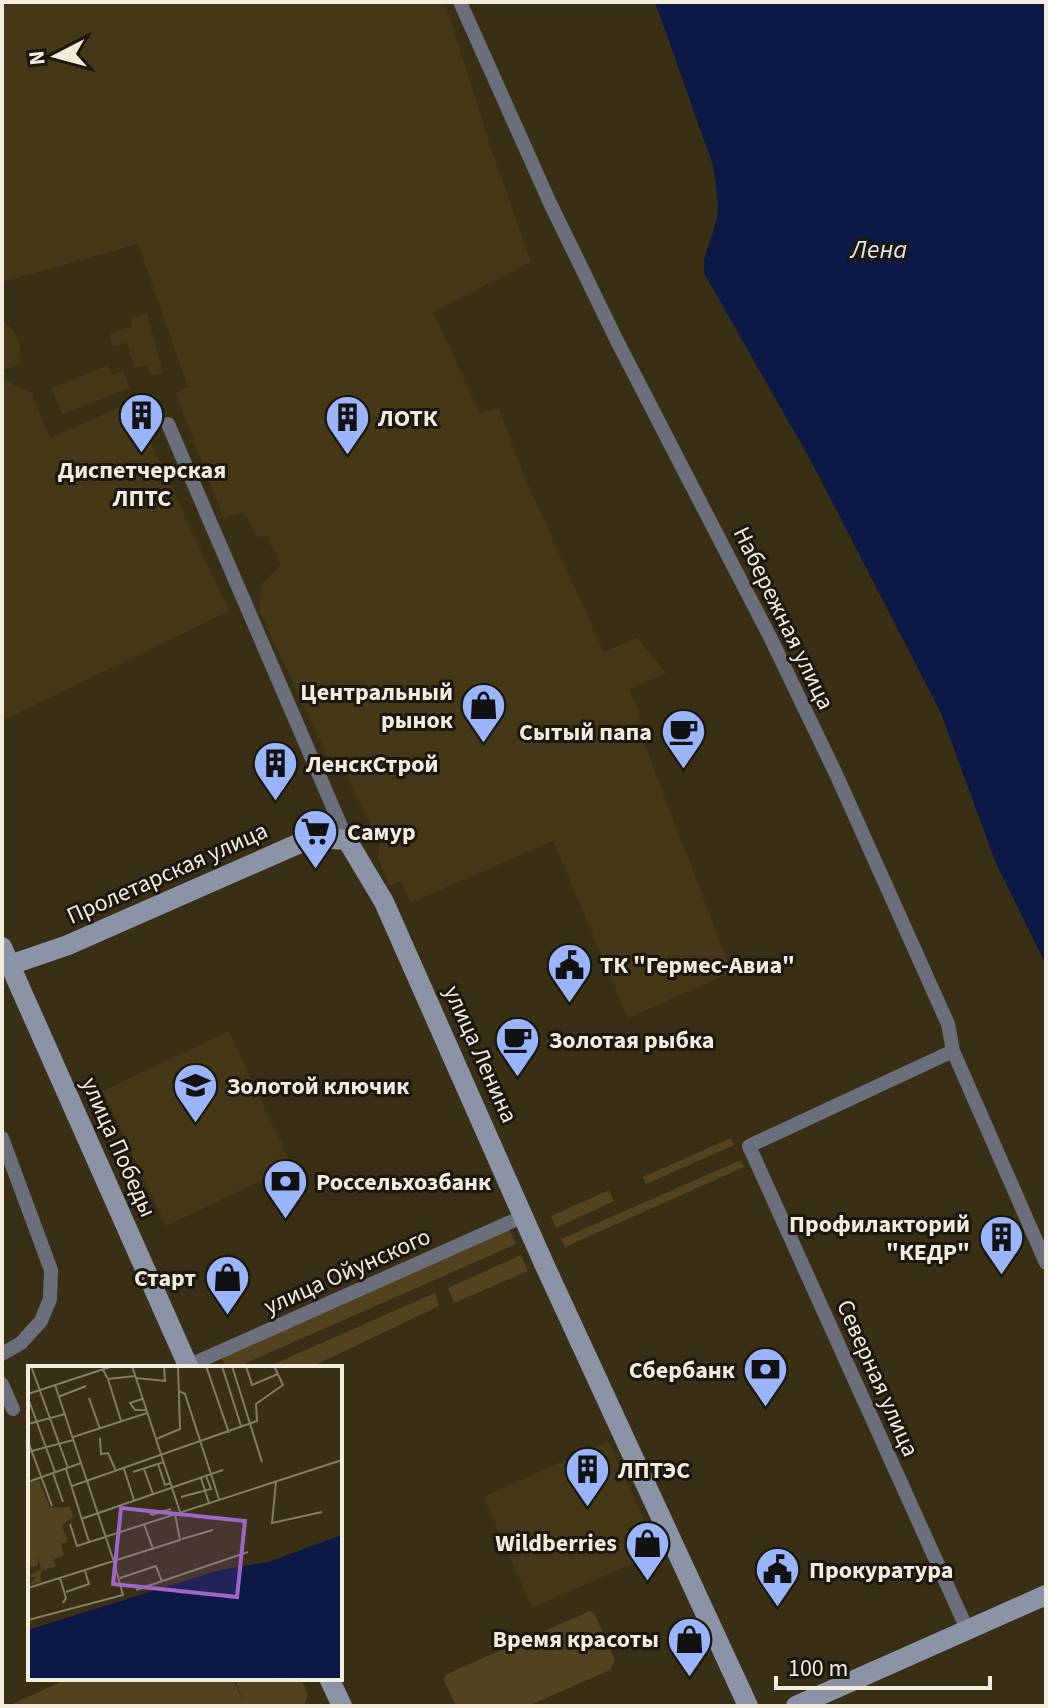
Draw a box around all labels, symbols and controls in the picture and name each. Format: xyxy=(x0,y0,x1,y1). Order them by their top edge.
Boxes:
north arrow xyxy=(16,16,96,96)
text: N xyxy=(20,49,54,67)
water label: Лена xyxy=(849,231,907,268)
building icon: Диспетчерская ЛПТС xyxy=(118,392,166,455)
building icon: ЛОТК xyxy=(323,394,371,457)
place label: ЛОТК xyxy=(377,401,438,436)
place label: Диспетчерская ЛПТС xyxy=(58,453,226,516)
street label: Набережная улица xyxy=(724,521,843,716)
place label: Центральный рынок xyxy=(300,675,454,738)
shop icon: Центральный рынок xyxy=(460,682,508,745)
cafe icon: Сытый папа xyxy=(659,708,707,771)
place label: Сытый папа xyxy=(519,715,652,750)
building icon: ЛенскСтрой xyxy=(251,740,299,803)
place label: ЛенскСтрой xyxy=(305,747,439,782)
supermarket icon: Самур xyxy=(292,808,340,871)
street label: Пролетарская улица xyxy=(61,813,273,934)
place label: Самур xyxy=(347,815,416,850)
public building icon: ТК "Гермес-Авиа" xyxy=(545,941,593,1004)
place label: ТК "Гермес-Авиа" xyxy=(600,948,795,983)
street label: улица Ленина xyxy=(435,980,527,1129)
cafe icon: Золотая рыбка xyxy=(494,1016,542,1079)
place label: Золотая рыбка xyxy=(549,1023,714,1058)
school or university icon: Золотой ключик xyxy=(172,1062,220,1125)
place label: Золотой ключик xyxy=(227,1069,410,1104)
street label: улица Победы xyxy=(72,1072,165,1223)
bank icon: Россельхозбанк xyxy=(261,1158,309,1221)
place label: Россельхозбанк xyxy=(316,1165,492,1200)
place label: Профилакторий "КЕДР" xyxy=(789,1207,970,1270)
building icon: Профилакторий "КЕДР" xyxy=(977,1214,1025,1277)
street label: улица Ойунского xyxy=(258,1219,436,1324)
shop icon: Старт xyxy=(203,1254,251,1317)
place label: Старт xyxy=(134,1261,196,1296)
street label: Северная улица xyxy=(827,1294,928,1462)
bank icon: Сбербанк xyxy=(742,1346,790,1409)
place label: Сбербанк xyxy=(629,1353,736,1388)
inset map xyxy=(28,1366,342,1680)
building icon: ЛПТЭС xyxy=(563,1446,611,1509)
place label: ЛПТЭС xyxy=(617,1453,690,1488)
shop icon: Wildberries xyxy=(624,1519,672,1582)
place label: Wildberries xyxy=(495,1526,617,1561)
public building icon: Прокуратура xyxy=(754,1546,802,1609)
place label: Прокуратура xyxy=(809,1553,953,1588)
shop icon: Время красоты xyxy=(666,1615,714,1678)
place label: Время красоты xyxy=(493,1622,659,1657)
scale bar xyxy=(776,1640,990,1690)
text: 100 m xyxy=(788,1651,848,1686)

